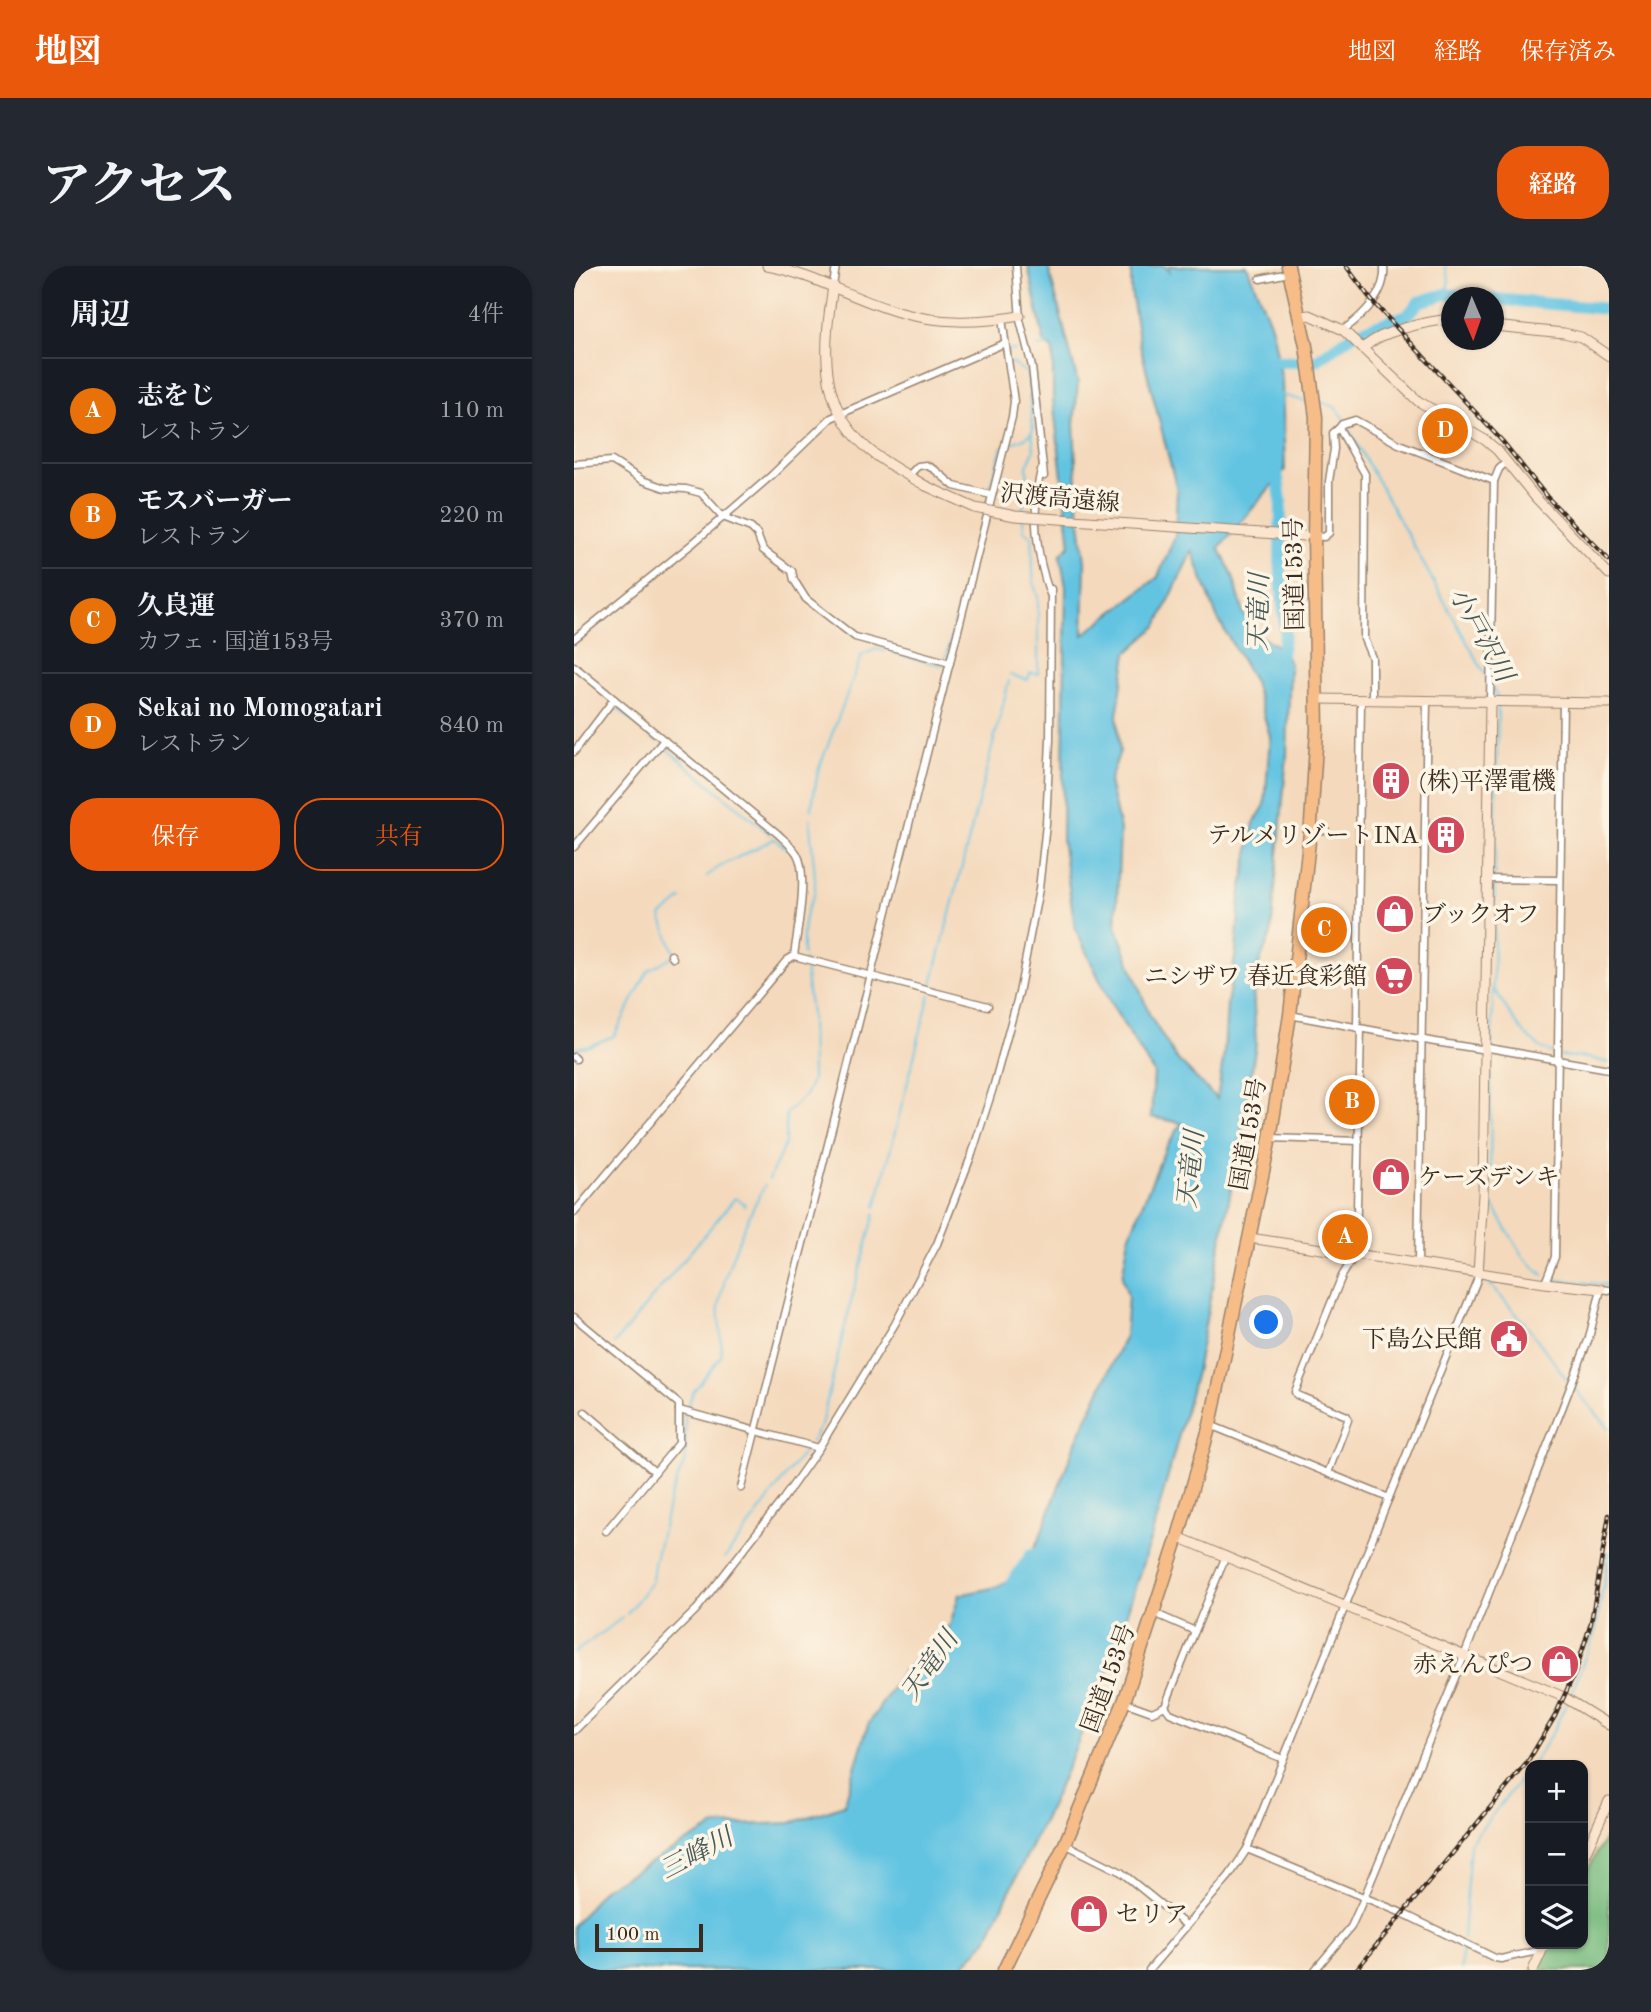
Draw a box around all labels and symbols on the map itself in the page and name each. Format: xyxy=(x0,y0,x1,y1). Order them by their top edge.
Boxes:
north arrow xyxy=(1441,287,1504,350)
pin: D xyxy=(1422,405,1468,457)
street label: 沢渡高遠線 xyxy=(999,480,1121,517)
street label: 国道153号 xyxy=(1280,517,1309,631)
water label: 天竜川 xyxy=(1244,570,1274,651)
water label: 小戸沢川 xyxy=(1444,582,1520,689)
building icon: (株)平澤電機 xyxy=(1370,760,1412,802)
place label: (株)平澤電機 xyxy=(1418,768,1556,795)
building icon: テルメリゾートINA xyxy=(1425,814,1467,856)
place label: テルメリゾートINA xyxy=(1207,822,1419,849)
shop icon: ブックオフ xyxy=(1374,893,1416,935)
place label: ブックオフ xyxy=(1422,902,1540,928)
pin: C xyxy=(1301,904,1347,956)
supermarket icon: ニシザワ 春近食彩館 xyxy=(1373,955,1415,997)
place label: ニシザワ 春近食彩館 xyxy=(1144,963,1367,990)
street label: 国道153号 xyxy=(1225,1076,1272,1192)
pin: B xyxy=(1329,1076,1375,1128)
water label: 天竜川 xyxy=(1173,1126,1209,1209)
shop icon: ケーズデンキ xyxy=(1370,1156,1412,1198)
place label: ケーズデンキ xyxy=(1418,1165,1560,1191)
pin: A xyxy=(1322,1211,1368,1263)
your location xyxy=(1249,1305,1283,1339)
public building icon: 下島公民館 xyxy=(1488,1318,1530,1360)
place label: 下島公民館 xyxy=(1362,1326,1482,1353)
street label: 国道153号 xyxy=(1076,1620,1141,1736)
water label: 天竜川 xyxy=(896,1623,965,1706)
shop icon: 赤えんぴつ xyxy=(1539,1643,1581,1685)
place label: 赤えんぴつ xyxy=(1413,1652,1533,1678)
water label: 三峰川 xyxy=(655,1822,740,1885)
shop icon: セリア xyxy=(1068,1893,1110,1935)
place label: セリア xyxy=(1116,1903,1188,1928)
scale bar xyxy=(595,1921,704,1953)

